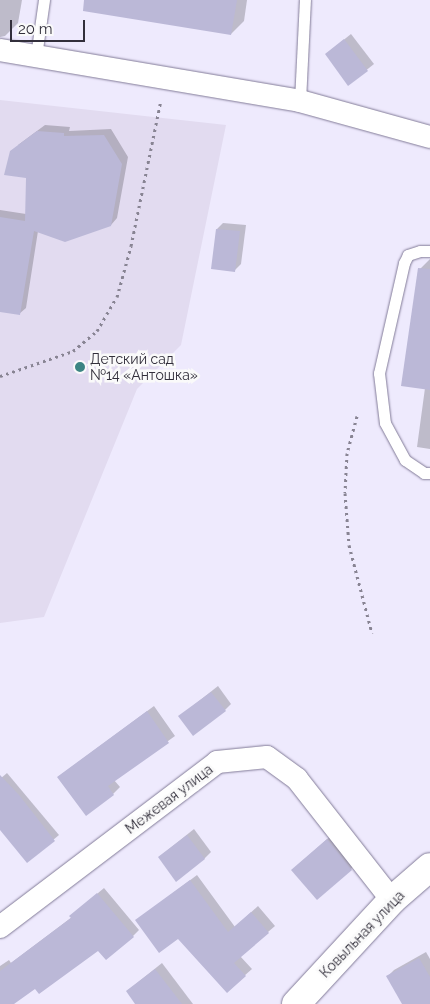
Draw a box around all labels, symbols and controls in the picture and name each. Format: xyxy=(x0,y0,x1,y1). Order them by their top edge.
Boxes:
scale bar xyxy=(12,10,88,42)
text: 20 m xyxy=(18,20,53,38)
place label: Детский сад №14 «Антошка» xyxy=(90,351,198,384)
marker: Детский сад №14 «Антошка» xyxy=(74,361,86,373)
street label: Межевая улица xyxy=(122,761,216,837)
street label: Ковыльная улица xyxy=(316,887,408,981)

